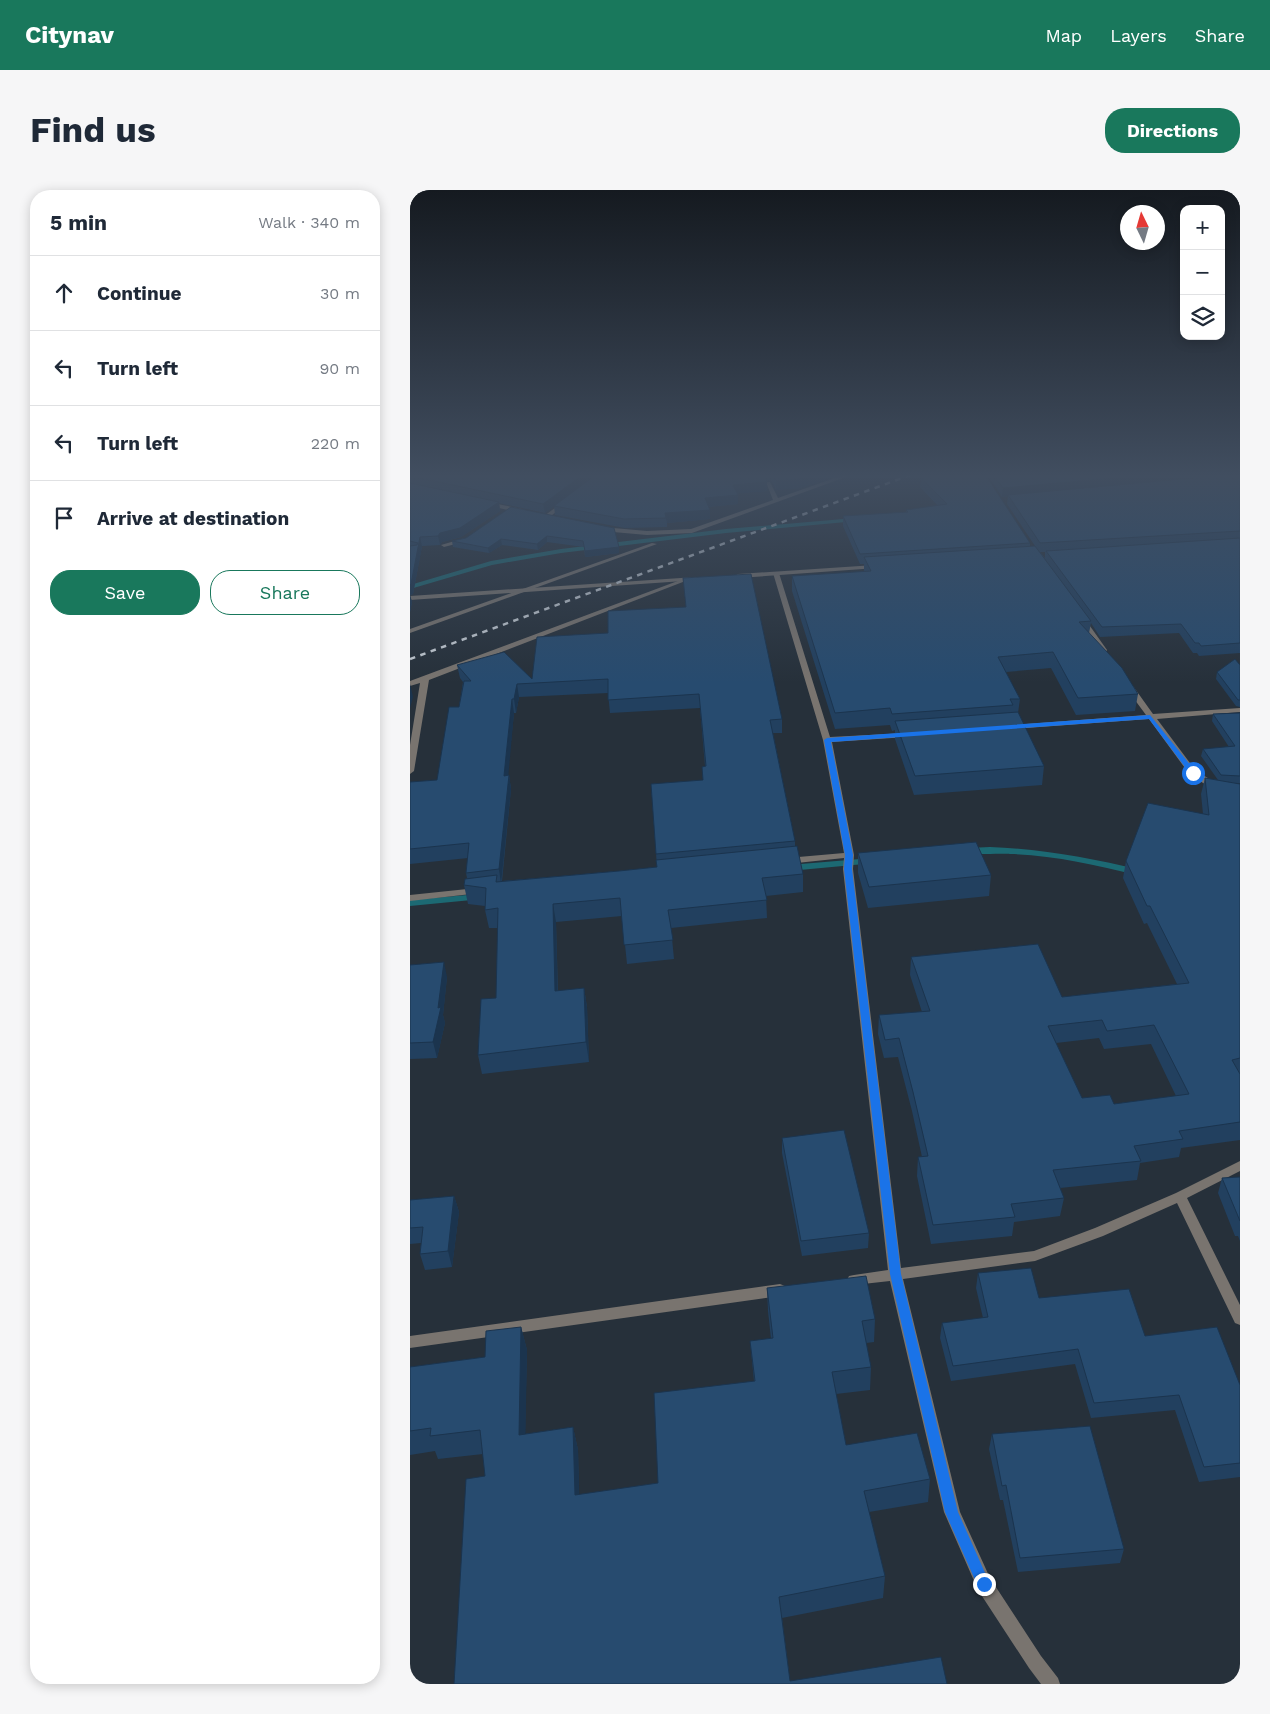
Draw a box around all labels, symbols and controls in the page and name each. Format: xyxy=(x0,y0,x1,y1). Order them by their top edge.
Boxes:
text: Citynav xyxy=(25,21,114,49)
text: Map xyxy=(1045,25,1082,46)
text: Layers xyxy=(1110,25,1167,46)
text: Share xyxy=(1195,25,1245,46)
button: Directions xyxy=(1105,108,1240,153)
text: Find us xyxy=(30,109,156,151)
north arrow xyxy=(1120,205,1165,250)
map controls xyxy=(1180,205,1225,340)
button: + xyxy=(1180,205,1225,250)
text: 5 min xyxy=(50,210,107,235)
text: Walk · 340 m xyxy=(258,213,360,232)
button: − xyxy=(1180,250,1225,295)
icon: ahead xyxy=(50,279,78,307)
text: Continue xyxy=(97,282,181,305)
text: 30 m xyxy=(320,284,360,303)
button: layers xyxy=(1180,295,1225,340)
icon: left xyxy=(50,354,78,382)
text: Turn left xyxy=(97,357,178,380)
text: 90 m xyxy=(319,359,360,378)
icon: left xyxy=(50,429,78,457)
text: Turn left xyxy=(97,432,178,455)
text: 220 m xyxy=(311,434,360,453)
icon: arrive xyxy=(50,504,78,532)
text: Arrive at destination xyxy=(97,507,289,530)
button: Save xyxy=(50,570,200,615)
button: Share xyxy=(210,570,360,615)
route start xyxy=(1182,762,1205,785)
route end xyxy=(973,1573,996,1596)

